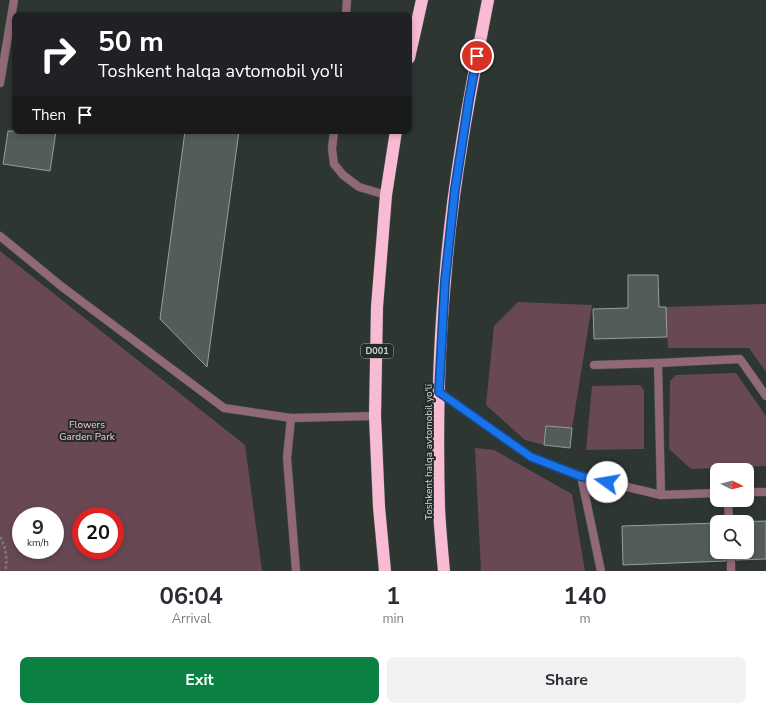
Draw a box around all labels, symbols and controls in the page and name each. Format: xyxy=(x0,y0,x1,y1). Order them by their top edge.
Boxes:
text: 50 m xyxy=(98,23,164,61)
icon: right xyxy=(32,28,84,80)
pin xyxy=(460,39,494,73)
icon: arrive xyxy=(466,45,488,67)
text: Toshkent halqa avtomobil yo'li xyxy=(98,59,343,83)
icon: arrive xyxy=(74,104,96,126)
text: Then xyxy=(32,105,66,125)
road number: D001 xyxy=(361,344,393,358)
street label: Toshkent halqa avtomobil yo'li xyxy=(422,384,436,520)
park label: Flowers Garden Park xyxy=(59,418,116,444)
position arrow xyxy=(586,461,628,503)
north arrow xyxy=(710,463,754,507)
map controls xyxy=(710,463,754,559)
speed limit sign: 20 xyxy=(72,507,124,559)
text: 9 xyxy=(32,514,44,541)
button: search xyxy=(710,515,754,559)
text: km/h xyxy=(27,536,49,550)
text: 06:04 xyxy=(159,580,223,612)
text: 1 xyxy=(386,580,400,612)
text: 140 xyxy=(563,580,607,612)
text: Arrival xyxy=(172,610,211,628)
text: min xyxy=(382,610,404,628)
text: m xyxy=(579,610,591,628)
button: Exit xyxy=(20,657,379,703)
button: Share xyxy=(387,657,746,703)

